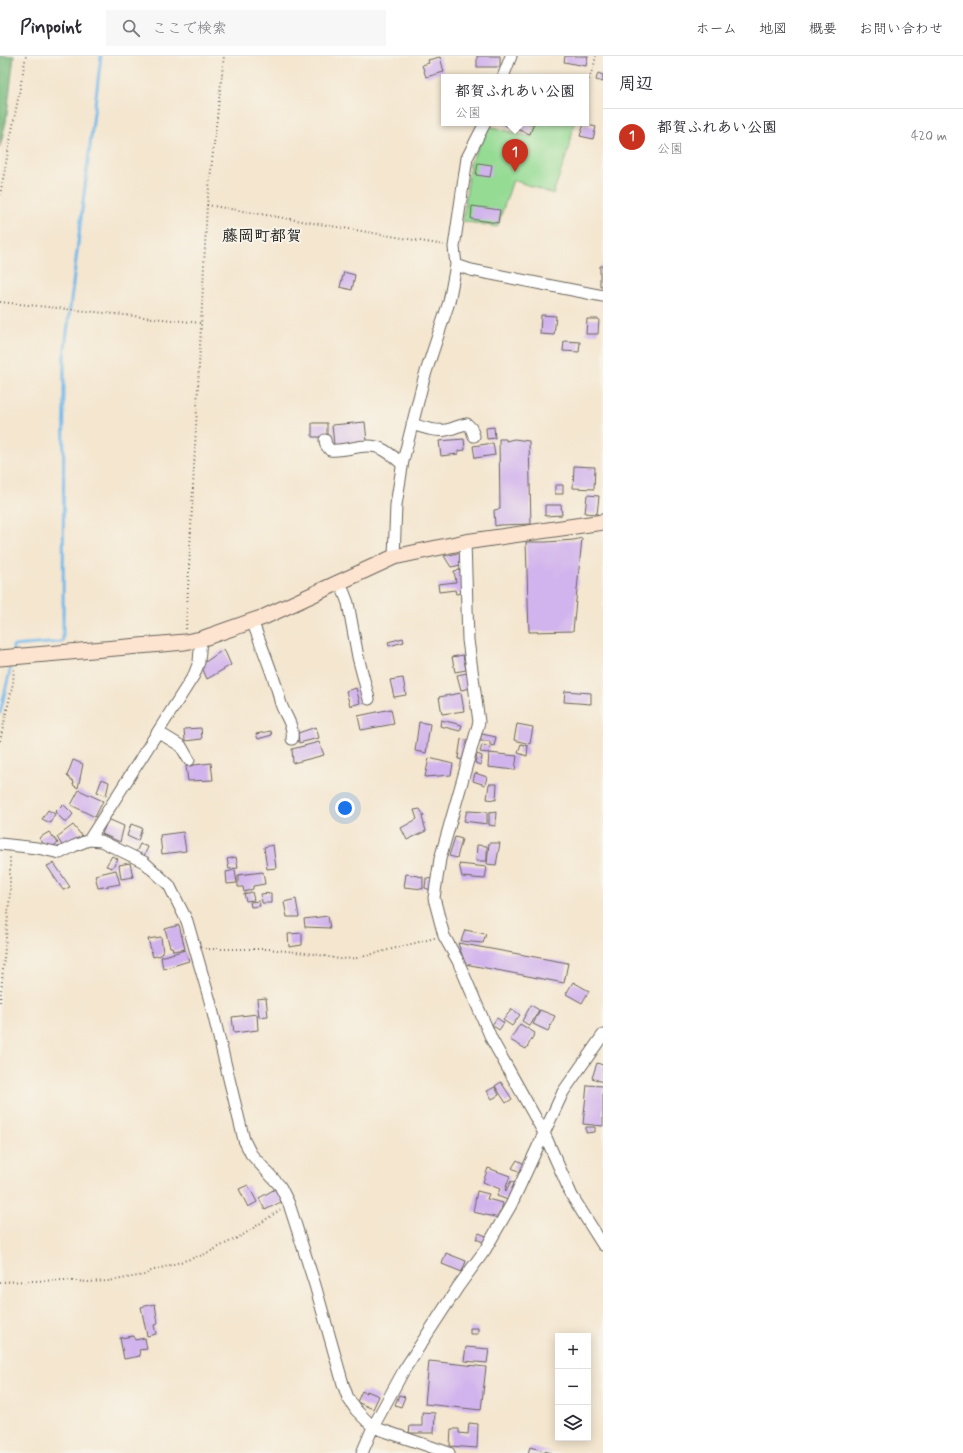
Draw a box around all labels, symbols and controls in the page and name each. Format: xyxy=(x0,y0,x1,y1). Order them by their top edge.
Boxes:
search box xyxy=(106,10,386,46)
text: Pinpoint xyxy=(20,15,82,40)
icon: search xyxy=(120,17,142,39)
text: ここで検索 xyxy=(152,19,227,39)
text: ホーム xyxy=(696,20,737,38)
text: 地図 xyxy=(759,20,787,38)
text: 概要 xyxy=(809,20,837,38)
text: お問い合わせ xyxy=(859,20,943,38)
text: 周辺 xyxy=(619,73,653,95)
popup xyxy=(441,74,589,126)
text: 都賀ふれあい公園 xyxy=(455,82,575,102)
text: 公園 xyxy=(455,105,481,122)
text: 都賀ふれあい公園 xyxy=(657,118,777,138)
text: 1 xyxy=(629,128,635,145)
text: 420 m xyxy=(911,128,947,145)
pin: 1 xyxy=(502,139,528,172)
text: 公園 xyxy=(657,141,683,158)
district label: 藤岡町都賀 xyxy=(222,226,302,247)
your location xyxy=(335,798,355,818)
map controls xyxy=(555,1333,591,1441)
button: + xyxy=(555,1333,591,1369)
button: − xyxy=(555,1369,591,1405)
button: layers xyxy=(555,1405,591,1441)

